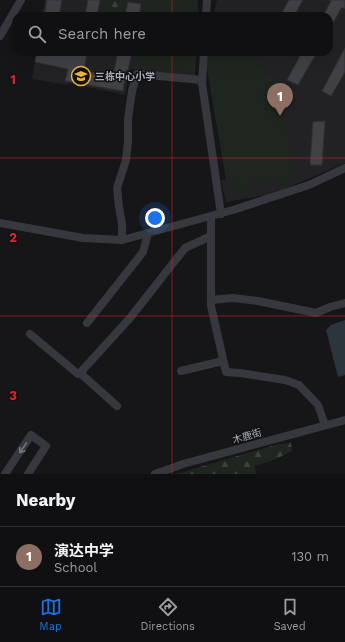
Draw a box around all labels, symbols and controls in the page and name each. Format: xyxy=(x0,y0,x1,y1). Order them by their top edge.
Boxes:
search box xyxy=(12,12,333,56)
icon: search xyxy=(26,23,48,45)
text: Search here xyxy=(58,25,146,43)
school or university icon: 三栋中心小学 xyxy=(70,65,92,87)
place label: 三栋中心小学 xyxy=(95,70,155,82)
text: 1 xyxy=(10,72,16,87)
pin: 1 xyxy=(267,83,293,116)
your location xyxy=(145,208,165,228)
text: 2 xyxy=(9,230,17,245)
text: 3 xyxy=(9,388,17,403)
street label: 木鹿街 xyxy=(231,427,263,445)
one-way arrow xyxy=(19,442,27,453)
text: Nearby xyxy=(16,490,75,510)
text: 演达中学 xyxy=(54,542,114,560)
text: 1 xyxy=(26,549,32,564)
text: 130 m xyxy=(291,549,329,564)
text: School xyxy=(54,560,97,575)
tab: Map xyxy=(39,596,62,633)
tab: Directions xyxy=(141,596,195,633)
tab: Saved xyxy=(274,596,306,633)

